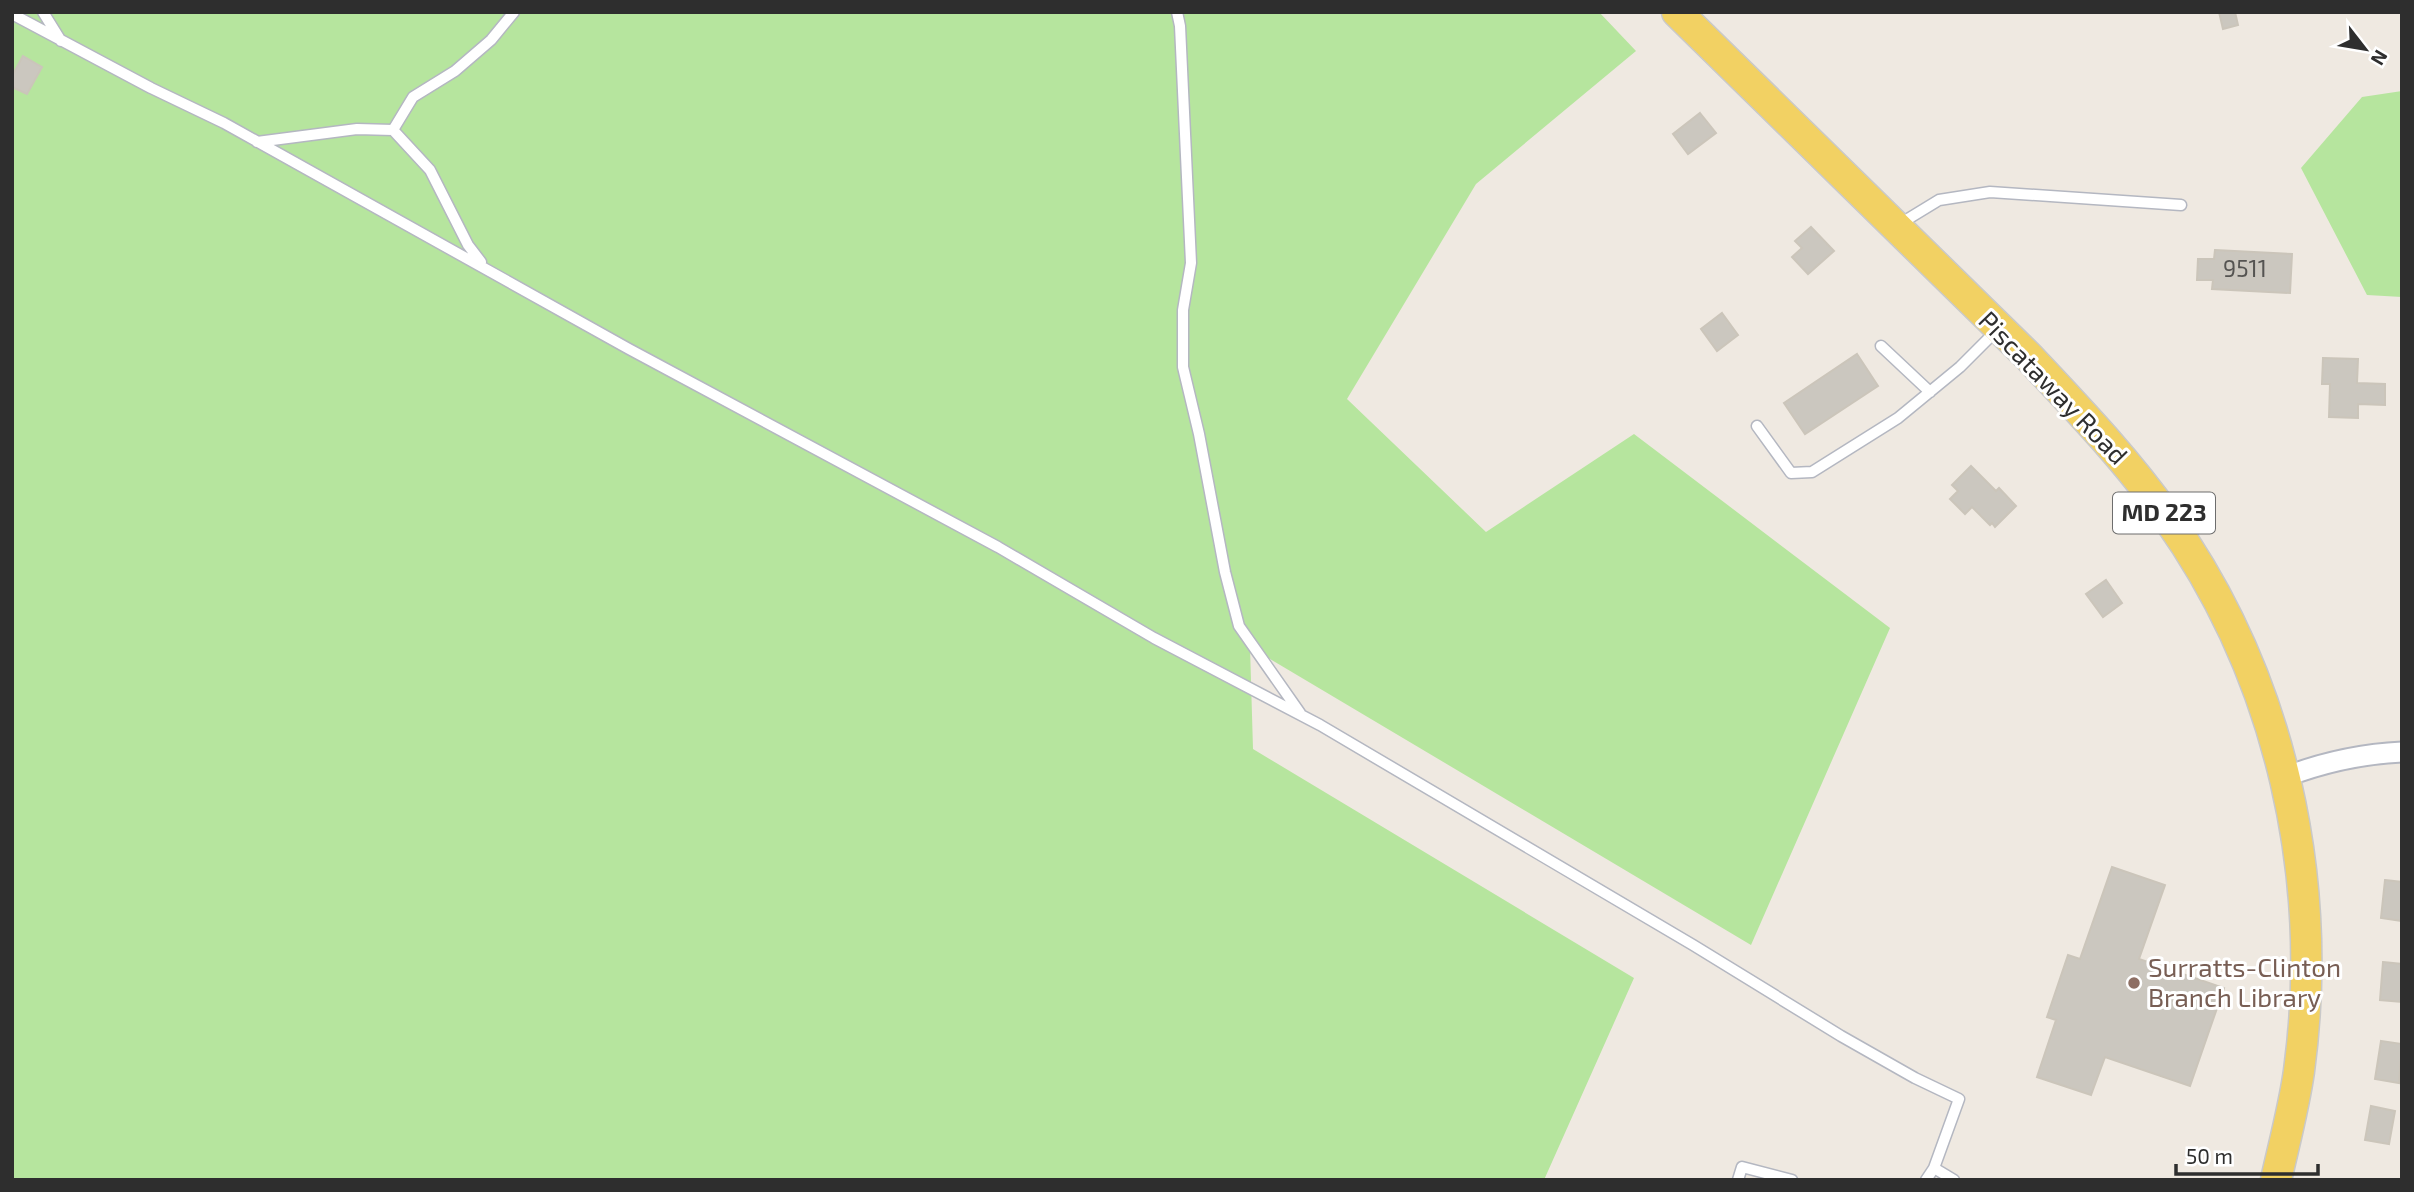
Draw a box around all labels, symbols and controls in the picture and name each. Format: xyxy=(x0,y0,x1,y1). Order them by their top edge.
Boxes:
north arrow xyxy=(2330,14,2400,84)
text: N xyxy=(2367,46,2393,70)
house number: 9511 xyxy=(2223,254,2267,282)
street label: Piscataway Road xyxy=(1973,304,2135,470)
road number: MD 223 xyxy=(2113,492,2215,534)
place label: Surratts-Clinton Branch Library xyxy=(2148,951,2341,1012)
marker: Surratts-Clinton Branch Library xyxy=(2126,975,2142,991)
scale bar xyxy=(2176,1132,2318,1176)
text: 50 m xyxy=(2186,1143,2233,1168)

